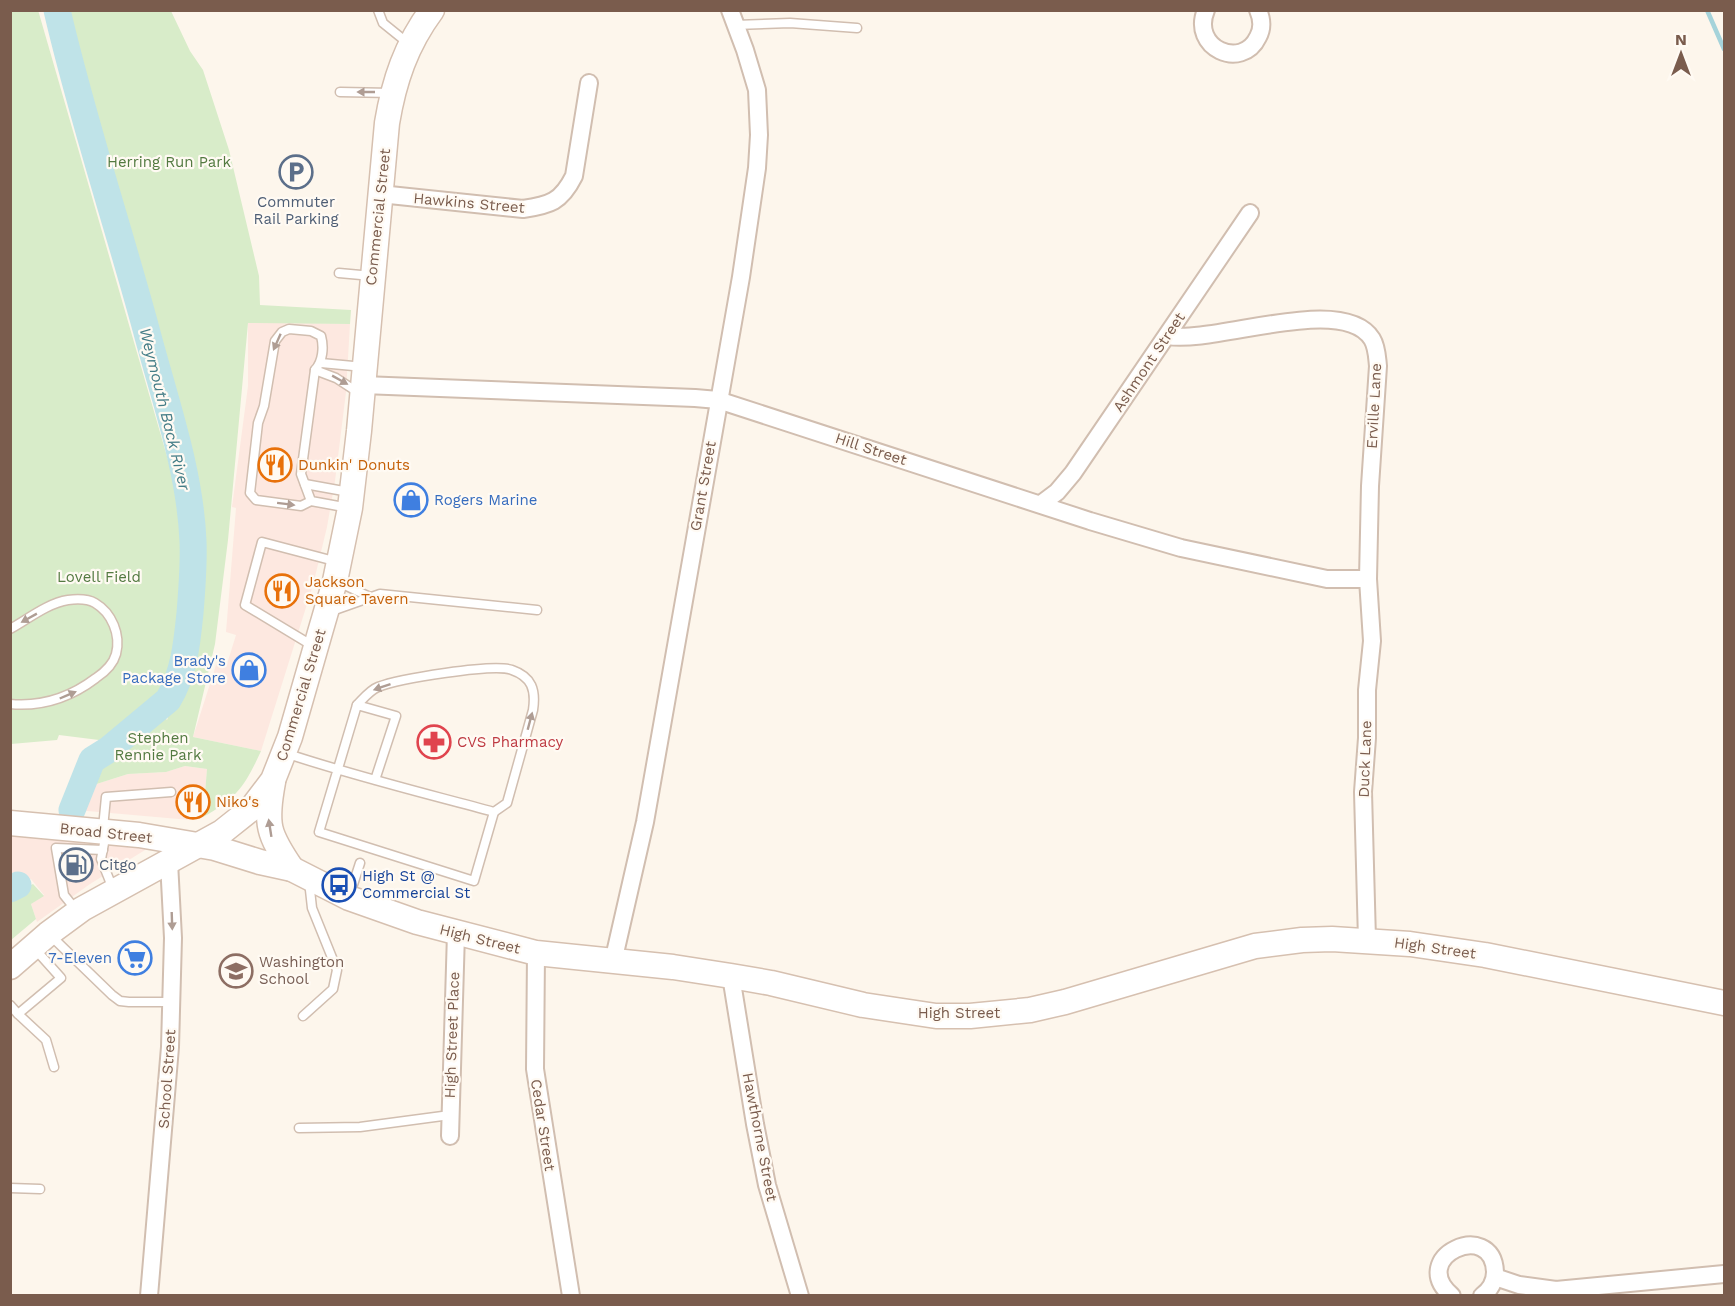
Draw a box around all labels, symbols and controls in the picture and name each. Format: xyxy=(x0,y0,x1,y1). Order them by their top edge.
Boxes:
north arrow xyxy=(1651,24,1711,84)
text: N xyxy=(1675,30,1687,49)
one-way arrow xyxy=(357,87,376,97)
street label: Commercial Street xyxy=(362,147,394,286)
park label: Herring Run Park xyxy=(107,153,231,171)
parking icon: Commuter Rail Parking xyxy=(278,154,314,190)
street label: Hawkins Street xyxy=(413,189,526,217)
place label: Commuter Rail Parking xyxy=(253,193,339,228)
street label: Ashmont Street xyxy=(1109,308,1189,415)
water label: Weymouth Back River xyxy=(136,326,195,493)
one-way arrow xyxy=(272,334,282,352)
street label: Erville Lane xyxy=(1363,363,1385,449)
one-way arrow xyxy=(331,375,348,385)
street label: Hill Street xyxy=(833,429,910,469)
street label: Grant Street xyxy=(686,439,720,532)
restaurant icon: Dunkin' Donuts xyxy=(257,447,293,483)
place label: Dunkin' Donuts xyxy=(298,456,410,474)
shop icon: Rogers Marine xyxy=(393,482,429,518)
place label: Rogers Marine xyxy=(434,491,537,509)
one-way arrow xyxy=(277,499,296,509)
park label: Lovell Field xyxy=(57,568,141,586)
restaurant icon: Jackson Square Tavern xyxy=(264,573,300,609)
place label: Jackson Square Tavern xyxy=(305,573,409,608)
one-way arrow xyxy=(21,613,38,623)
street label: Commercial Street xyxy=(272,626,330,763)
place label: Brady's Package Store xyxy=(122,652,226,687)
shop icon: Brady's Package Store xyxy=(231,652,267,688)
one-way arrow xyxy=(373,683,391,693)
one-way arrow xyxy=(59,690,77,700)
one-way arrow xyxy=(526,712,535,730)
street label: Duck Lane xyxy=(1355,720,1375,798)
pharmacy icon: CVS Pharmacy xyxy=(416,724,452,760)
park label: Stephen Rennie Park xyxy=(115,729,202,764)
place label: CVS Pharmacy xyxy=(457,733,563,751)
restaurant icon: Niko's xyxy=(175,784,211,820)
place label: Niko's xyxy=(216,793,259,811)
one-way arrow xyxy=(265,818,274,837)
street label: Broad Street xyxy=(59,819,154,847)
fuel station icon: Citgo xyxy=(58,847,94,883)
place label: Citgo xyxy=(99,856,137,874)
bus stop icon: High St @ Commercial St xyxy=(321,867,357,903)
place label: High St @ Commercial St xyxy=(362,867,471,902)
one-way arrow xyxy=(167,911,176,930)
street label: High Street xyxy=(438,920,523,958)
street label: High Street xyxy=(1393,933,1478,963)
supermarket icon: 7-Eleven xyxy=(117,940,153,976)
place label: 7-Eleven xyxy=(48,949,112,967)
school or university icon: Washington School xyxy=(218,953,254,989)
place label: Washington School xyxy=(259,953,344,988)
street label: High Street Place xyxy=(441,971,463,1099)
street label: High Street xyxy=(918,1004,1001,1022)
street label: School Street xyxy=(155,1028,180,1129)
street label: Hawthorne Street xyxy=(739,1071,781,1204)
street label: Cedar Street xyxy=(527,1078,559,1173)

